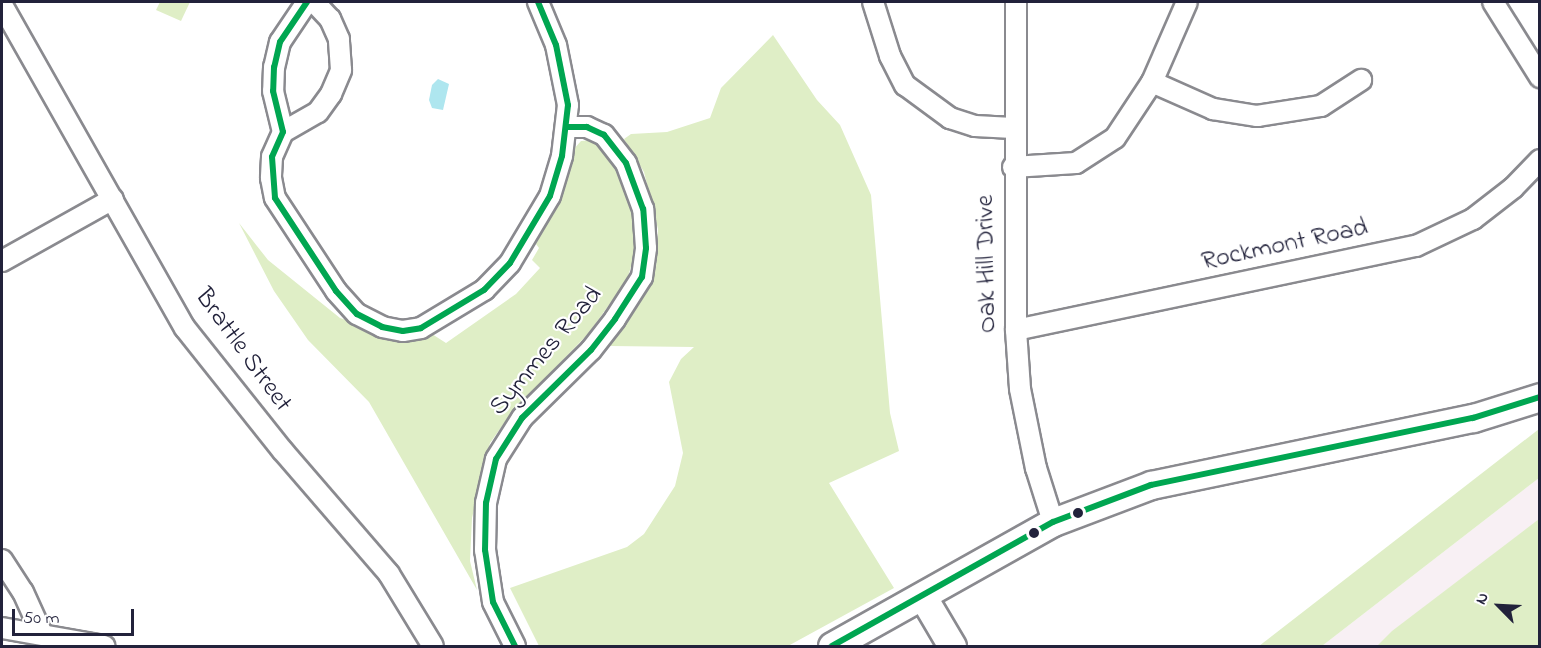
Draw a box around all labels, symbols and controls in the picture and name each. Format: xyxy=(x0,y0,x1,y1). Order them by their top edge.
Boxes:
street label: Oak Hill Drive xyxy=(971,195,1005,333)
street label: Rockmont Road xyxy=(1199,213,1371,279)
street label: Symmes Road xyxy=(484,281,610,423)
street label: Brattle Street xyxy=(187,283,297,419)
unlabelled marker xyxy=(1072,507,1084,519)
unlabelled marker xyxy=(1028,527,1040,539)
north arrow xyxy=(1469,576,1529,636)
text: N xyxy=(1469,589,1496,608)
scale bar xyxy=(15,597,136,635)
text: 50 m xyxy=(23,606,60,632)

